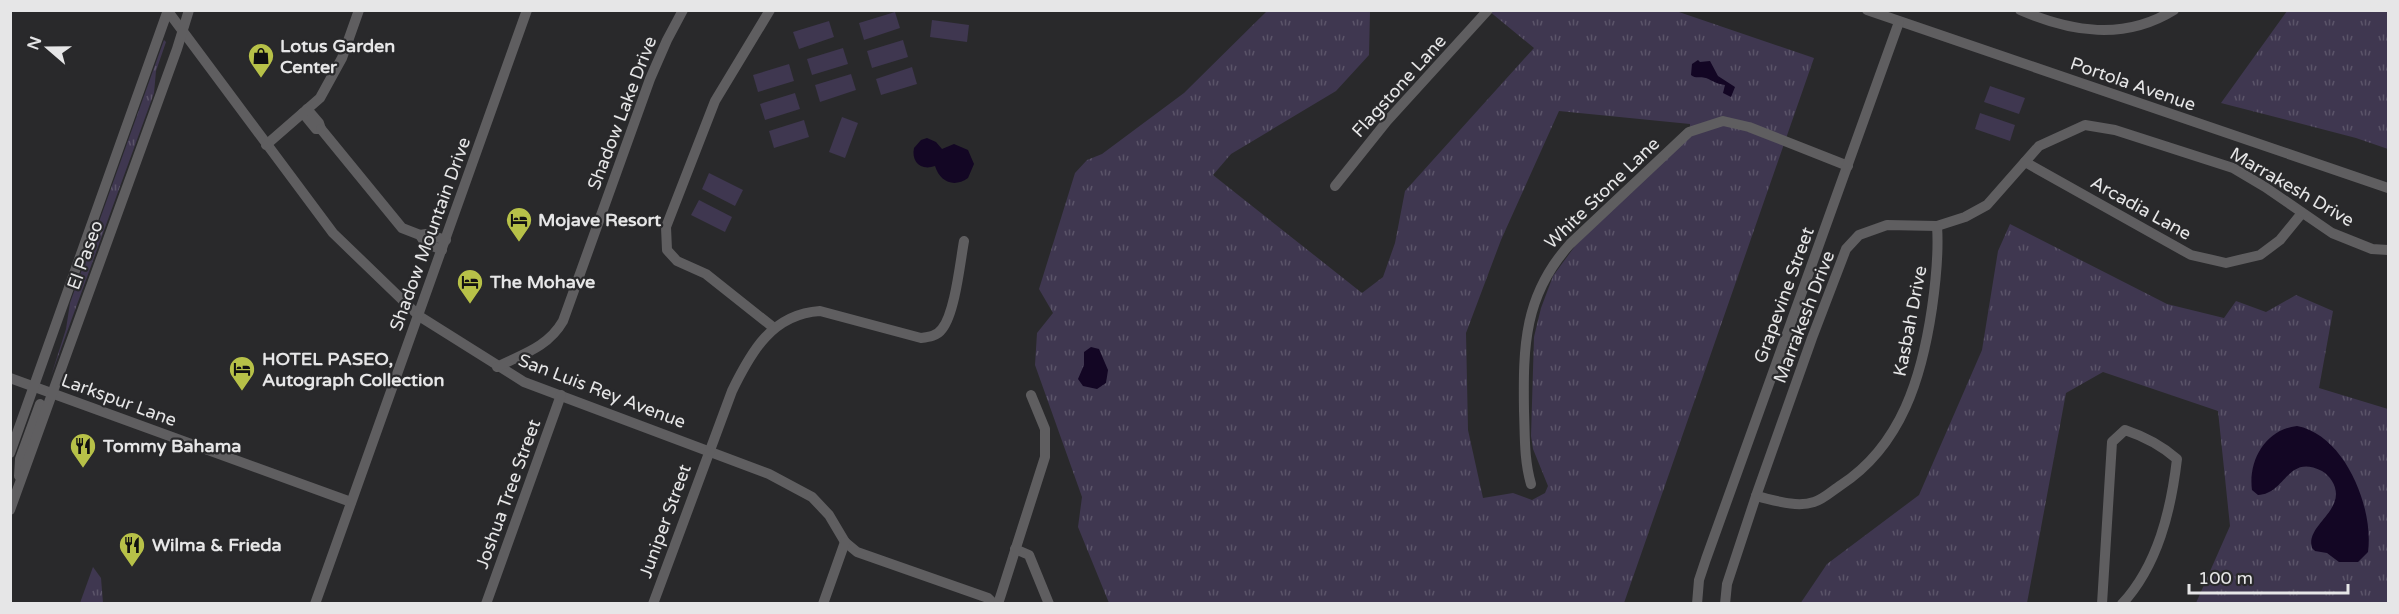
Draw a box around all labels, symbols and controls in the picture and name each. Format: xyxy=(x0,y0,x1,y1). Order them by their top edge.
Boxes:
north arrow xyxy=(18,18,78,78)
street label: Flagstone Lane xyxy=(1347,30,1451,142)
street label: Shadow Lake Drive xyxy=(583,33,661,193)
text: N xyxy=(23,34,46,53)
place label: Lotus Garden Center xyxy=(280,35,395,78)
shop icon: Lotus Garden Center xyxy=(246,41,276,79)
street label: Portola Avenue xyxy=(2067,52,2199,116)
street label: White Stone Lane xyxy=(1540,133,1664,253)
street label: Shadow Mountain Drive xyxy=(385,134,475,334)
street label: Marrakesh Drive xyxy=(2226,143,2358,231)
street label: Arcadia Lane xyxy=(2087,171,2195,245)
hotel icon: Mojave Resort xyxy=(504,205,534,243)
place label: Mojave Resort xyxy=(538,209,661,231)
street label: El Paseo xyxy=(62,217,108,293)
street label: Grapevine Street xyxy=(1749,224,1819,366)
street label: Marrakesh Drive xyxy=(1769,248,1839,386)
street label: Kasbah Drive xyxy=(1888,264,1932,378)
hotel icon: The Mohave xyxy=(455,267,485,305)
place label: The Mohave xyxy=(489,271,595,293)
place label: HOTEL PASEO, Autograph Collection xyxy=(262,348,444,391)
street label: San Luis Rey Avenue xyxy=(515,349,689,433)
hotel icon: HOTEL PASEO, Autograph Collection xyxy=(227,354,257,392)
street label: Larkspur Lane xyxy=(58,369,180,431)
street label: Joshua Tree Street xyxy=(471,416,545,572)
restaurant icon: Tommy Bahama xyxy=(68,431,98,469)
place label: Tommy Bahama xyxy=(102,435,241,457)
street label: Juniper Street xyxy=(634,461,696,581)
restaurant icon: Wilma & Frieda xyxy=(117,530,147,568)
place label: Wilma & Frieda xyxy=(152,534,282,556)
scale bar xyxy=(2189,557,2348,595)
text: 100 m xyxy=(2198,567,2253,589)

